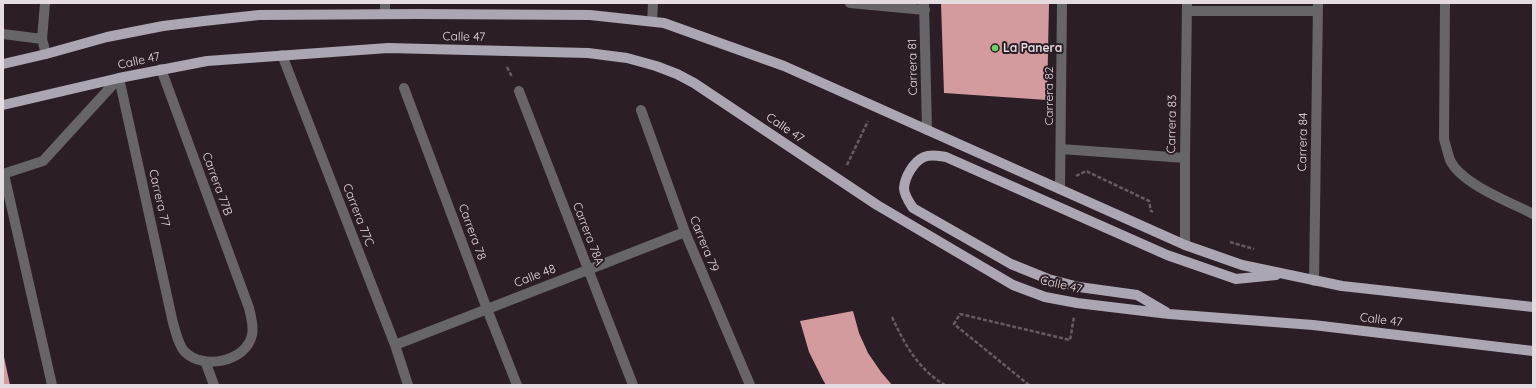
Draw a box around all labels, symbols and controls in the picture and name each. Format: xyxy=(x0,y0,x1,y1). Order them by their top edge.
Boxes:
street label: Calle 47 xyxy=(443,29,485,45)
street label: Carrera 81 xyxy=(905,38,921,96)
place label: La Panera xyxy=(1003,41,1062,55)
marker: La Panera xyxy=(990,43,1000,53)
street label: Calle 47 xyxy=(117,50,161,72)
street label: Carrera 82 xyxy=(1042,66,1056,126)
street label: Carrera 83 xyxy=(1164,95,1180,153)
street label: Calle 47 xyxy=(763,110,807,146)
street label: Carrera 84 xyxy=(1295,113,1311,171)
street label: Carrera 77B xyxy=(199,151,235,217)
street label: Carrera 77 xyxy=(145,168,173,228)
street label: Carrera 77C xyxy=(339,182,377,248)
street label: Carrera 78A xyxy=(569,200,607,268)
street label: Carrera 78 xyxy=(455,202,489,262)
street label: Carrera 79 xyxy=(686,214,722,274)
street label: Calle 48 xyxy=(512,262,558,290)
street label: Calle 47 xyxy=(1039,273,1083,297)
street label: Calle 47 xyxy=(1359,310,1403,330)

